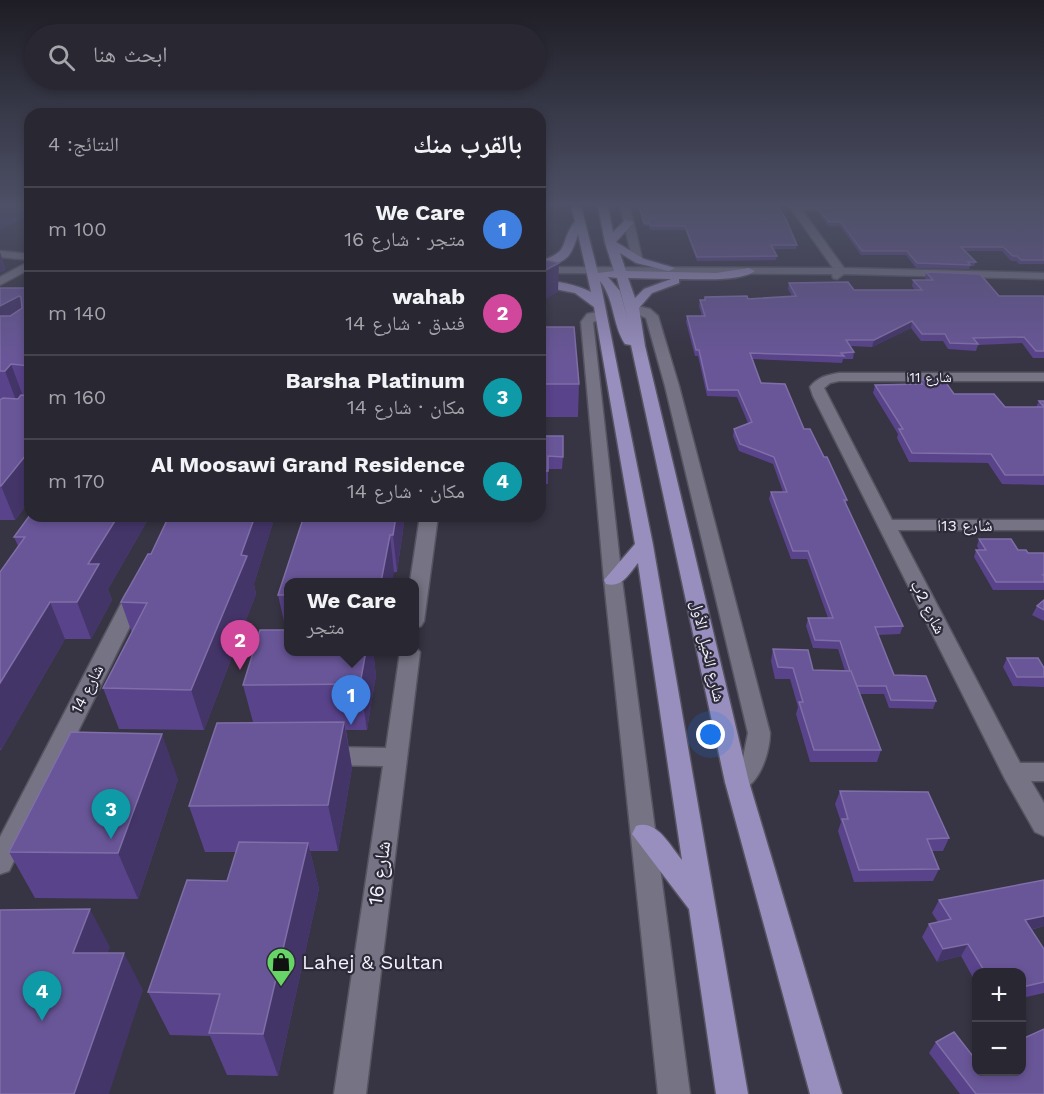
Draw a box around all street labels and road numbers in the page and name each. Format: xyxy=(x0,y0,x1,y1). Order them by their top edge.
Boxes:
street label: شارع 11ا xyxy=(906,369,952,387)
street label: شارع 13ا xyxy=(937,516,993,536)
street label: شارع 2ب xyxy=(906,577,950,637)
street label: شارع الخيل الأول xyxy=(686,598,729,704)
street label: شارع 14 xyxy=(67,662,108,717)
street label: شارع 16 xyxy=(363,839,396,907)

